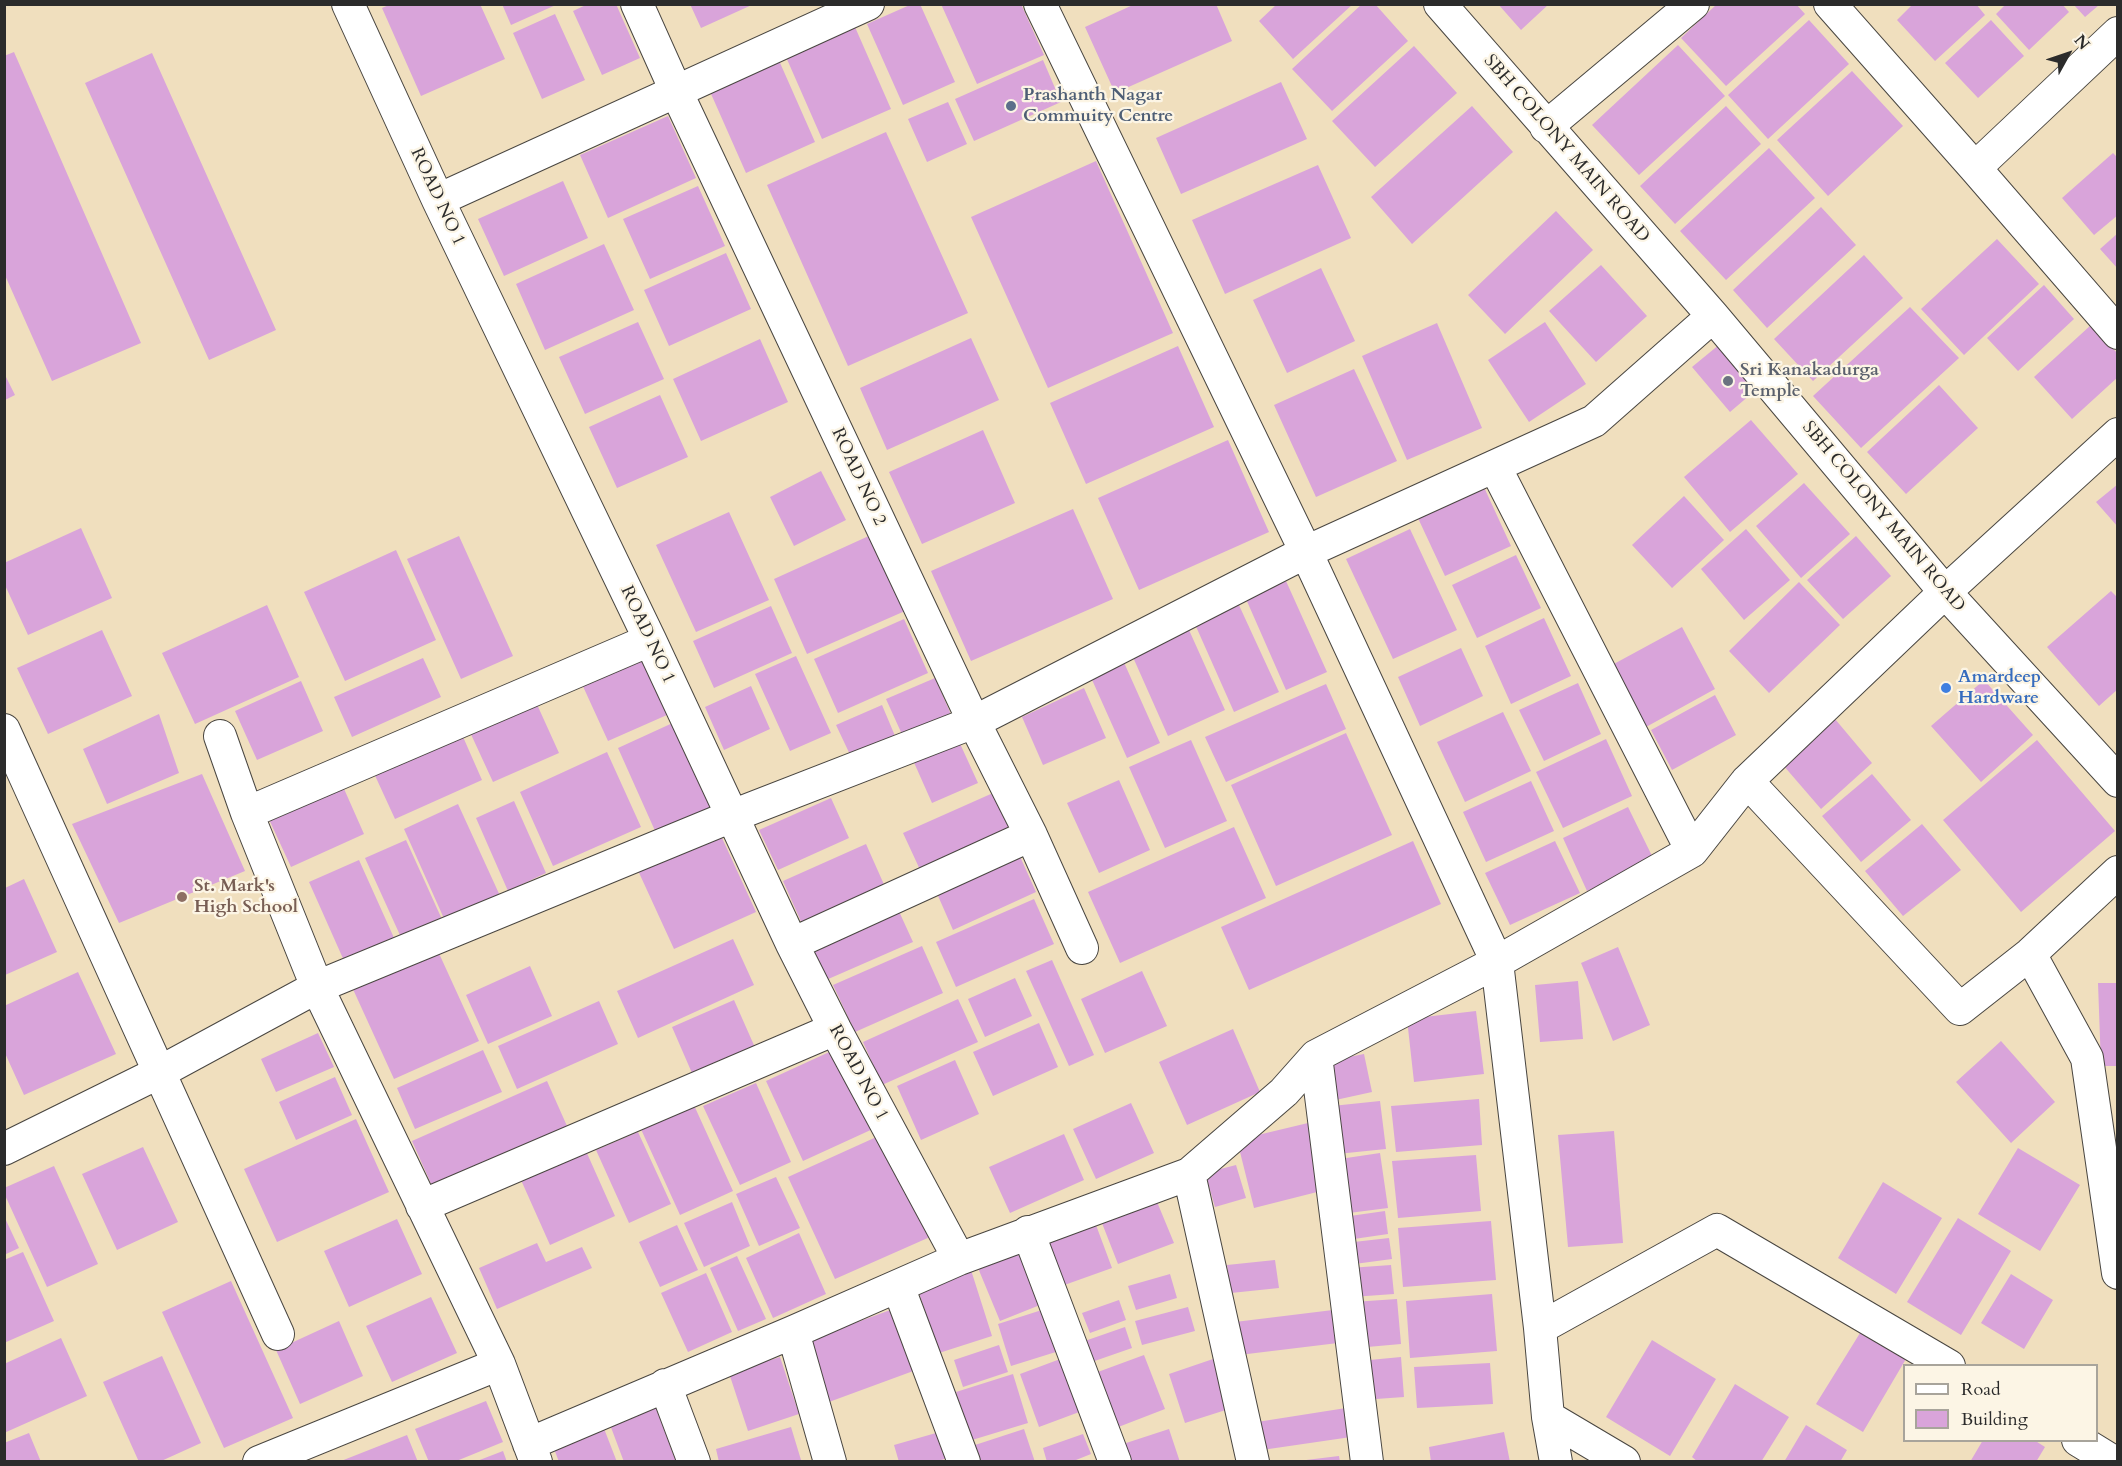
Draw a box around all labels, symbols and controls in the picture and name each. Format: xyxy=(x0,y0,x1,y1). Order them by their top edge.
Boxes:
north arrow xyxy=(2038,24,2098,84)
text: N xyxy=(2069,30,2095,55)
street label: SBH COLONY MAIN ROAD xyxy=(1478,51,1654,247)
place label: Prashanth Nagar Commuity Centre xyxy=(1023,85,1173,128)
marker: Prashanth Nagar Commuity Centre xyxy=(1004,99,1018,113)
street label: ROAD NO 1 xyxy=(405,145,469,249)
place label: Sri Kanakadurga Temple xyxy=(1740,360,1879,403)
marker: Sri Kanakadurga Temple xyxy=(1721,374,1735,388)
street label: SBH COLONY MAIN ROAD xyxy=(1797,417,1969,617)
street label: ROAD NO 2 xyxy=(826,425,890,529)
street label: ROAD NO 1 xyxy=(615,583,679,687)
place label: Amardeep Hardware xyxy=(1958,667,2041,710)
marker: Amardeep Hardware xyxy=(1939,681,1953,695)
place label: St. Mark's High School xyxy=(194,876,298,918)
marker: St. Mark's High School xyxy=(175,890,189,904)
street label: ROAD NO 1 xyxy=(824,1021,892,1125)
legend xyxy=(1903,1364,2098,1442)
text: Road xyxy=(1961,1377,2001,1402)
text: Building xyxy=(1961,1407,2028,1432)

